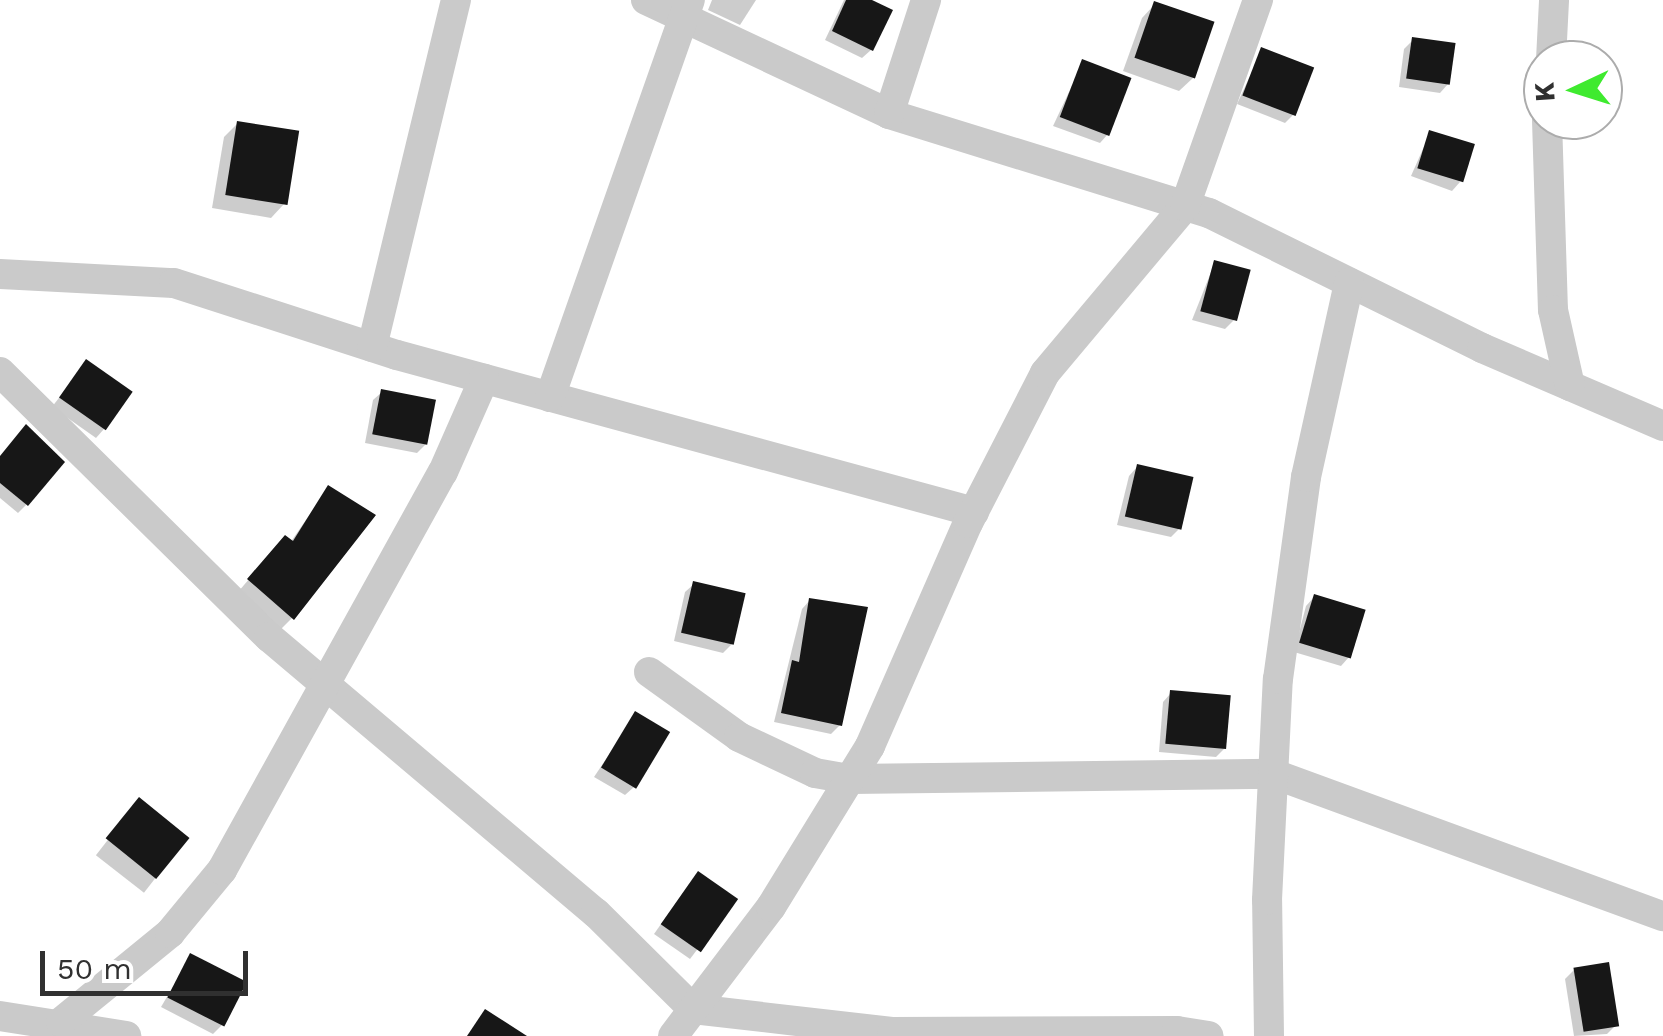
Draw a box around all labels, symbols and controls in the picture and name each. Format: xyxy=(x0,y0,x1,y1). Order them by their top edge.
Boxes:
north arrow xyxy=(1523,40,1623,140)
text: K xyxy=(1527,81,1562,103)
scale bar xyxy=(45,931,252,993)
text: 50 m xyxy=(57,951,132,986)

